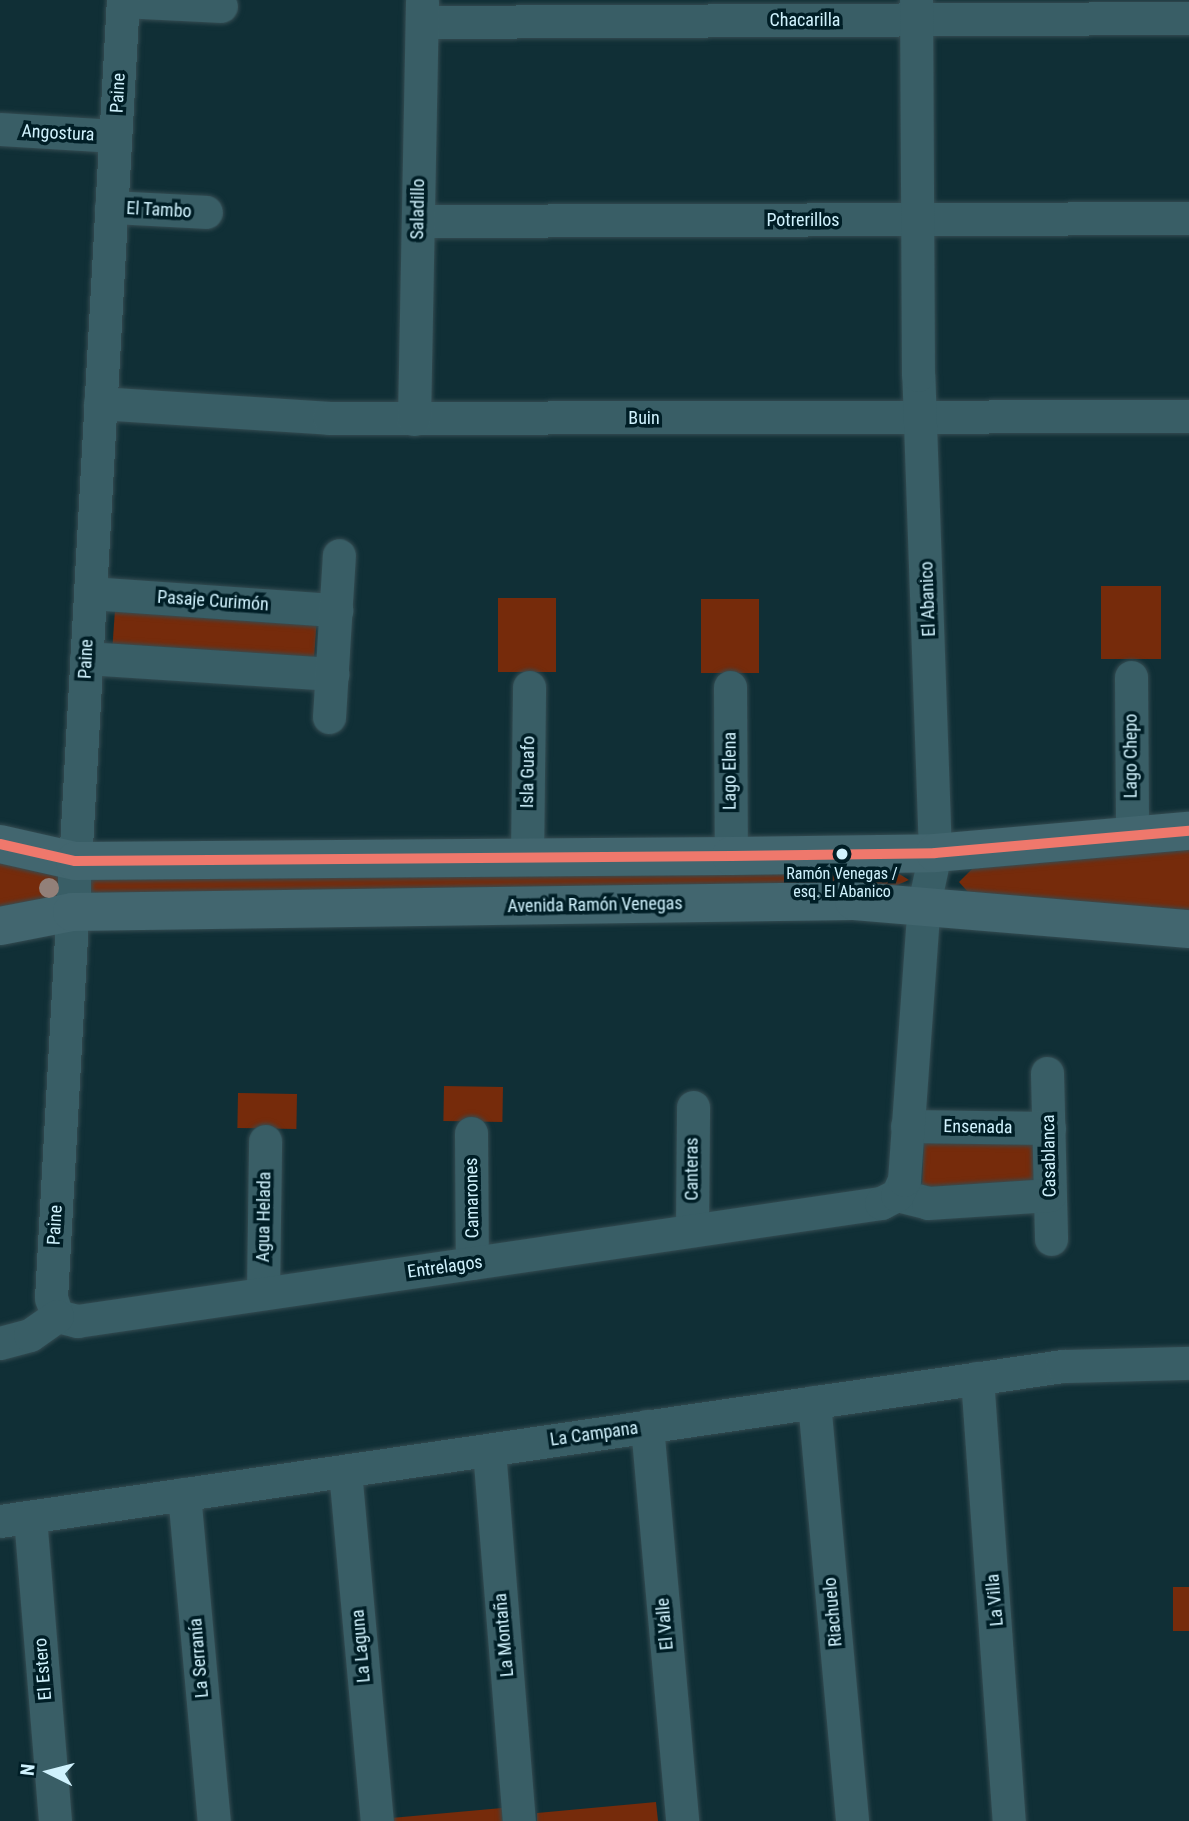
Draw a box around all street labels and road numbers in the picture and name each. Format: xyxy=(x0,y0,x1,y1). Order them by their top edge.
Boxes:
street label: Chacarilla xyxy=(770,9,840,31)
street label: Paine xyxy=(106,73,130,113)
street label: Angostura xyxy=(21,120,95,146)
street label: Saladillo xyxy=(407,178,429,240)
street label: El Tambo xyxy=(126,197,192,223)
street label: Potrerillos xyxy=(766,209,840,231)
street label: Buin xyxy=(628,407,660,429)
street label: El Abanico xyxy=(916,561,940,637)
street label: Pasaje Curimón xyxy=(157,586,269,616)
street label: Paine xyxy=(74,639,98,679)
street label: Lago Chepo xyxy=(1120,714,1142,798)
street label: Lago Elena xyxy=(719,732,741,810)
street label: Isla Guafo xyxy=(517,736,539,808)
street label: Avenida Ramón Venegas xyxy=(507,893,683,917)
street label: Casablanca xyxy=(1037,1114,1061,1198)
street label: Ensenada xyxy=(943,1116,1013,1138)
street label: Canteras xyxy=(681,1137,703,1201)
street label: Camarones xyxy=(460,1157,484,1239)
street label: Agua Helada xyxy=(252,1172,276,1262)
street label: Paine xyxy=(43,1205,67,1245)
street label: Entrelagos xyxy=(406,1251,484,1283)
street label: La Campana xyxy=(549,1417,639,1451)
street label: La Villa xyxy=(982,1573,1008,1627)
street label: Riachuelo xyxy=(819,1576,847,1648)
street label: La Montaña xyxy=(490,1592,518,1678)
street label: El Valle xyxy=(652,1597,678,1651)
street label: La Laguna xyxy=(347,1608,375,1684)
street label: La Serranía xyxy=(185,1617,213,1699)
street label: El Estero xyxy=(30,1637,56,1701)

